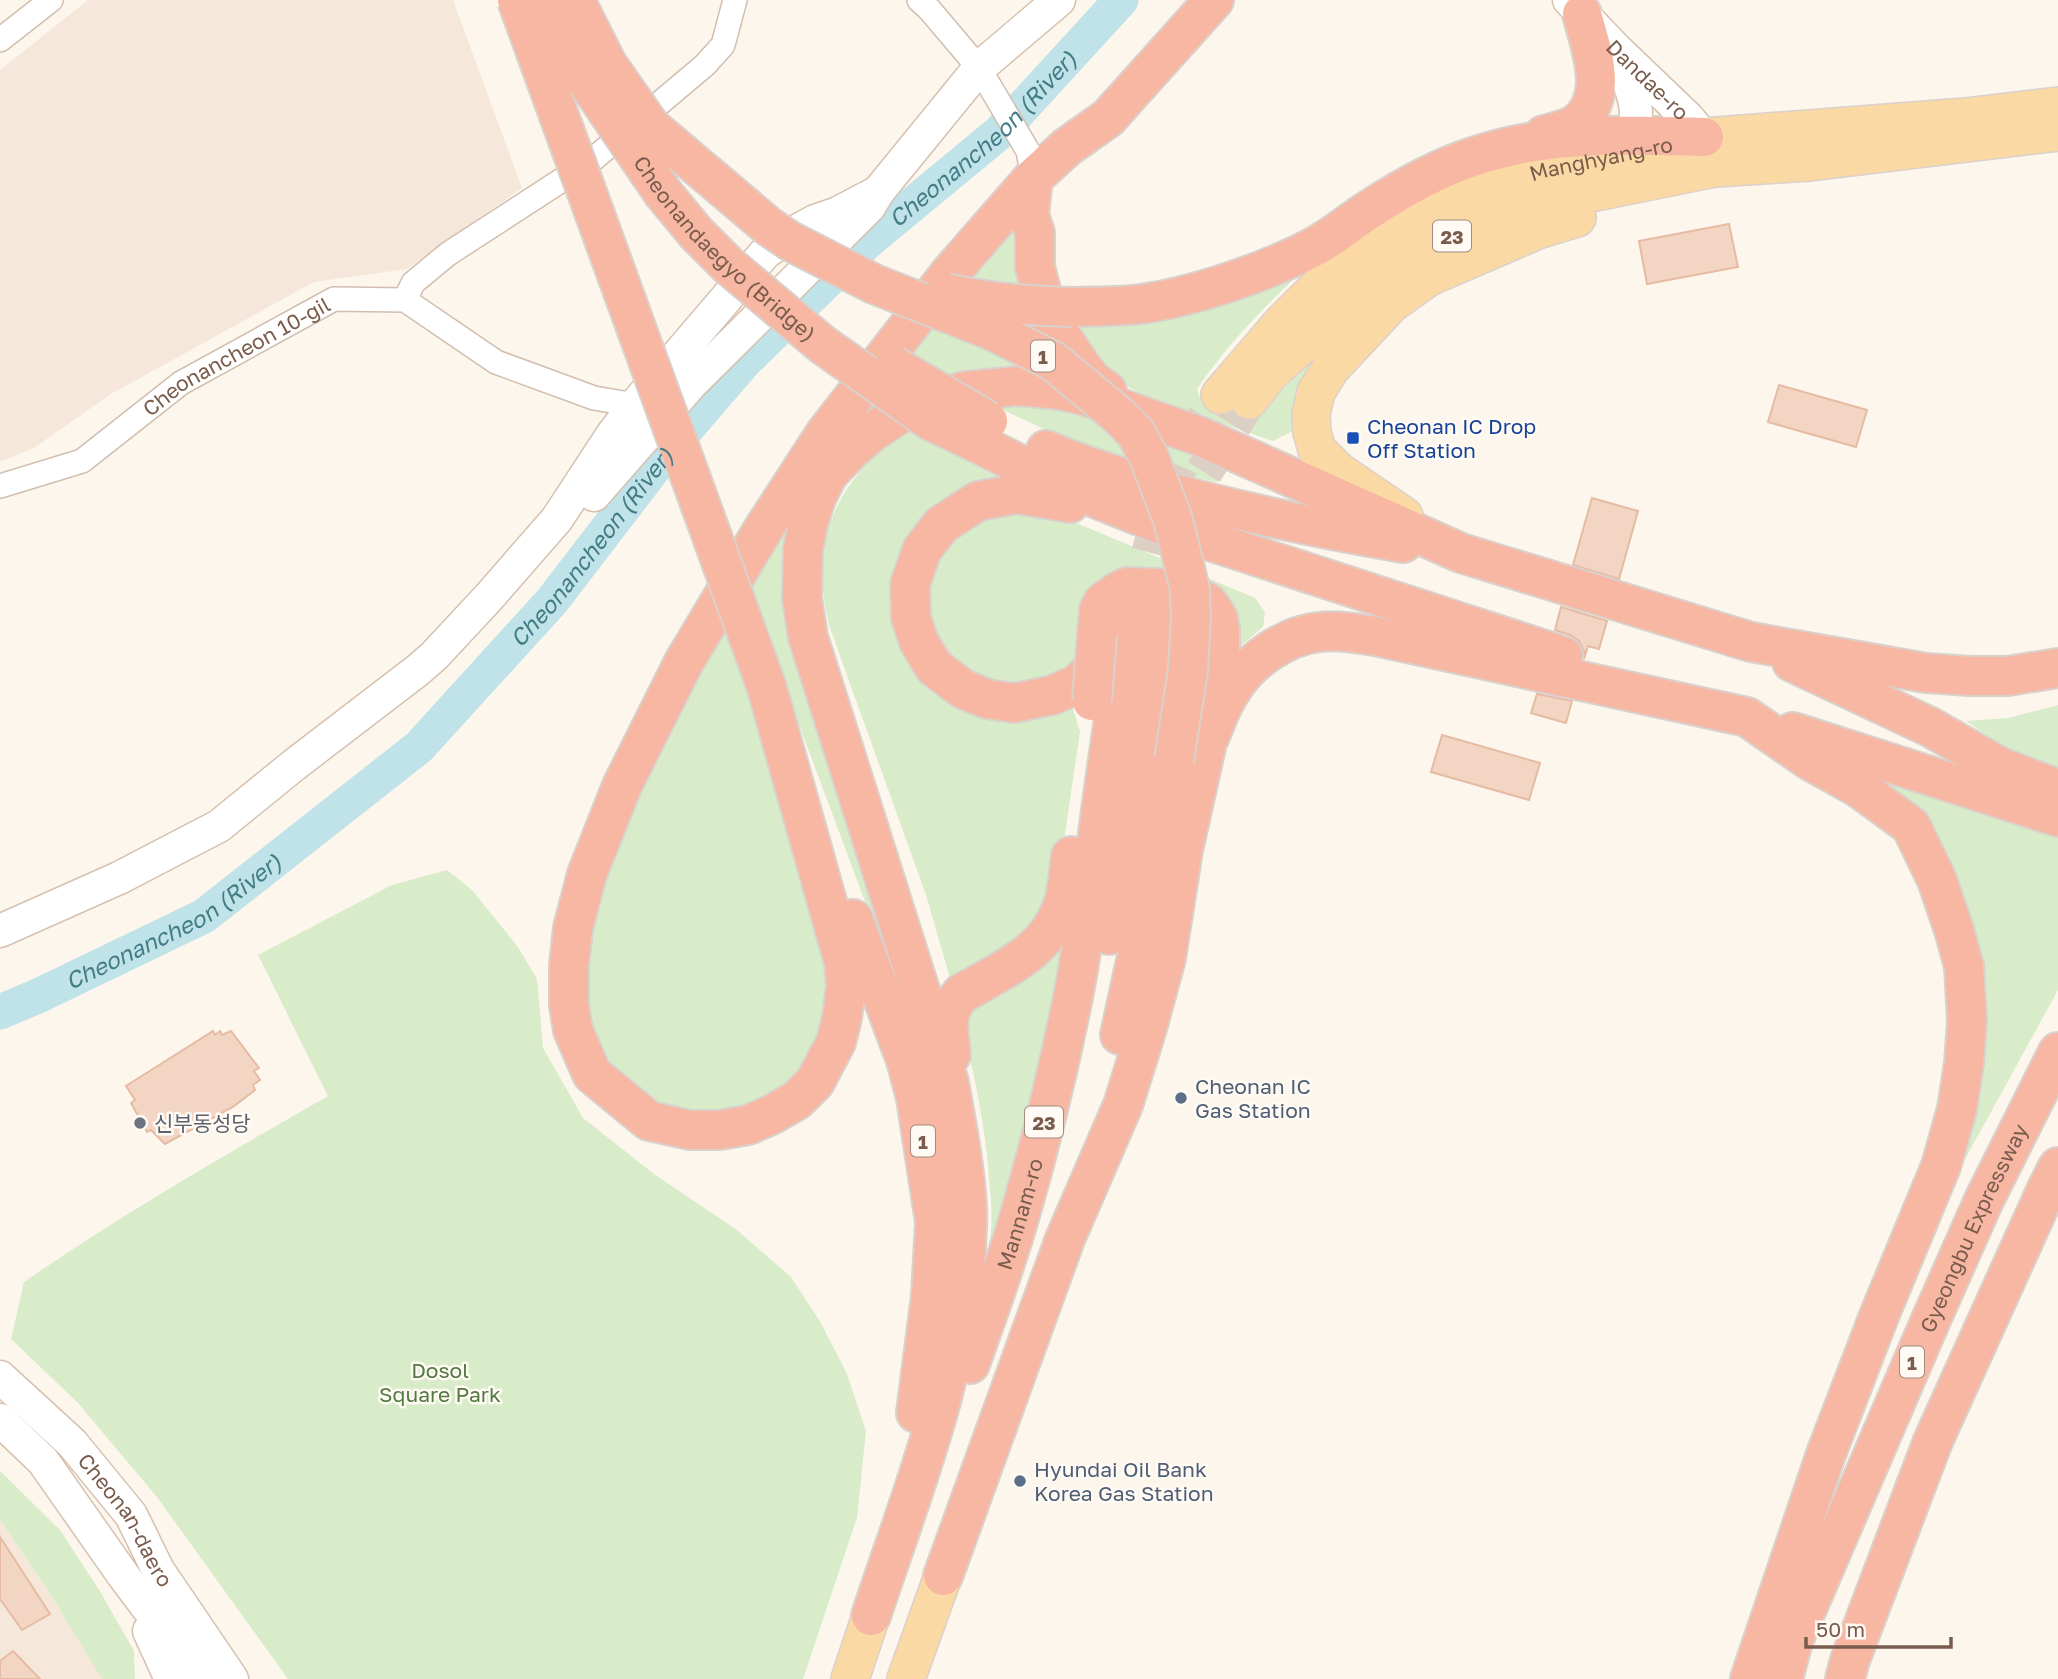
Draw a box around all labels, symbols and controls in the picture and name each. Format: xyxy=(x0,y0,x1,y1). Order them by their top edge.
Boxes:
street label: Dandae-ro xyxy=(1601,34,1695,125)
water label: Cheonancheon (River) xyxy=(883,45,1082,232)
street label: Manghyang-ro xyxy=(1526,131,1675,186)
street label: Cheonandaegyo (Bridge) xyxy=(628,151,821,347)
road number: 23 xyxy=(1433,220,1471,252)
street label: Cheonancheon 10-gil xyxy=(137,291,335,421)
road number: 1 xyxy=(1031,340,1055,372)
place label: Cheonan IC Drop Off Station xyxy=(1367,413,1536,463)
marker: Cheonan IC Drop Off Station xyxy=(1345,430,1361,446)
water label: Cheonancheon (River) xyxy=(504,441,678,652)
water label: Cheonancheon (River) xyxy=(60,847,286,995)
place label: Cheonan IC Gas Station xyxy=(1195,1073,1311,1123)
marker: Cheonan IC Gas Station xyxy=(1173,1090,1189,1106)
road number: 23 xyxy=(1025,1106,1063,1138)
place label: 신부동성당 xyxy=(154,1110,251,1136)
marker: 신부동성당 xyxy=(132,1115,148,1131)
street label: Gyeongbu Expressway xyxy=(1914,1119,2033,1336)
road number: 1 xyxy=(911,1126,935,1156)
street label: Mannam-ro xyxy=(991,1156,1048,1273)
road number: 1 xyxy=(1900,1346,1924,1378)
park label: Dosol Square Park xyxy=(379,1357,501,1407)
street label: Cheonan-daero xyxy=(73,1448,179,1592)
place label: Hyundai Oil Bank Korea Gas Station xyxy=(1034,1456,1214,1506)
marker: Hyundai Oil Bank Korea Gas Station xyxy=(1012,1473,1028,1489)
scale bar xyxy=(1806,1606,1951,1650)
text: 50 m xyxy=(1816,1616,1865,1642)

